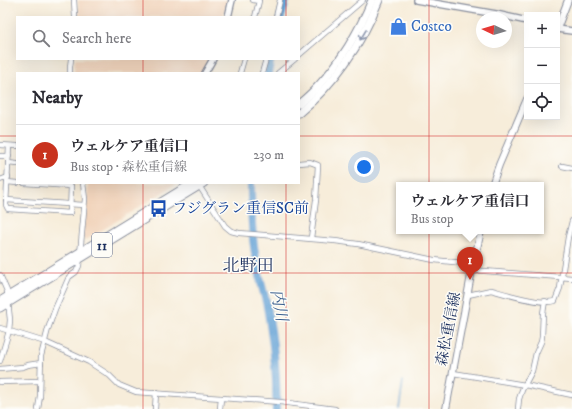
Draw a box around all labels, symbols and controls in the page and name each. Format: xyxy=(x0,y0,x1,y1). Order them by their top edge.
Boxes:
north arrow xyxy=(476,12,512,48)
map controls xyxy=(524,12,560,120)
button: + xyxy=(524,12,560,48)
search box xyxy=(16,16,300,60)
shop icon: Costco xyxy=(388,16,408,36)
place label: Costco xyxy=(411,17,452,36)
icon: search xyxy=(30,27,52,49)
text: Search here xyxy=(62,29,131,48)
one-way arrow xyxy=(358,29,366,41)
button: − xyxy=(524,48,560,84)
button: locate xyxy=(524,84,560,120)
text: Nearby xyxy=(32,87,82,109)
text: ウェルケア重信口 xyxy=(70,137,189,156)
text: 1 xyxy=(43,147,47,163)
text: 230 m xyxy=(253,147,284,163)
your location xyxy=(354,157,374,177)
text: Bus stop · 森松重信線 xyxy=(70,159,187,175)
popup xyxy=(396,182,544,234)
text: ウェルケア重信口 xyxy=(410,192,530,211)
bus stop icon: フジグラン重信SC前 xyxy=(149,198,169,218)
place label: フジグラン重信SC前 xyxy=(172,199,309,218)
text: Bus stop xyxy=(410,211,453,227)
road number: 11 xyxy=(92,233,112,257)
pin: 1 xyxy=(457,247,483,280)
district label: 北野田 xyxy=(223,255,274,277)
water label: 内川 xyxy=(266,288,292,325)
street label: 森松重信線 xyxy=(432,290,465,368)

